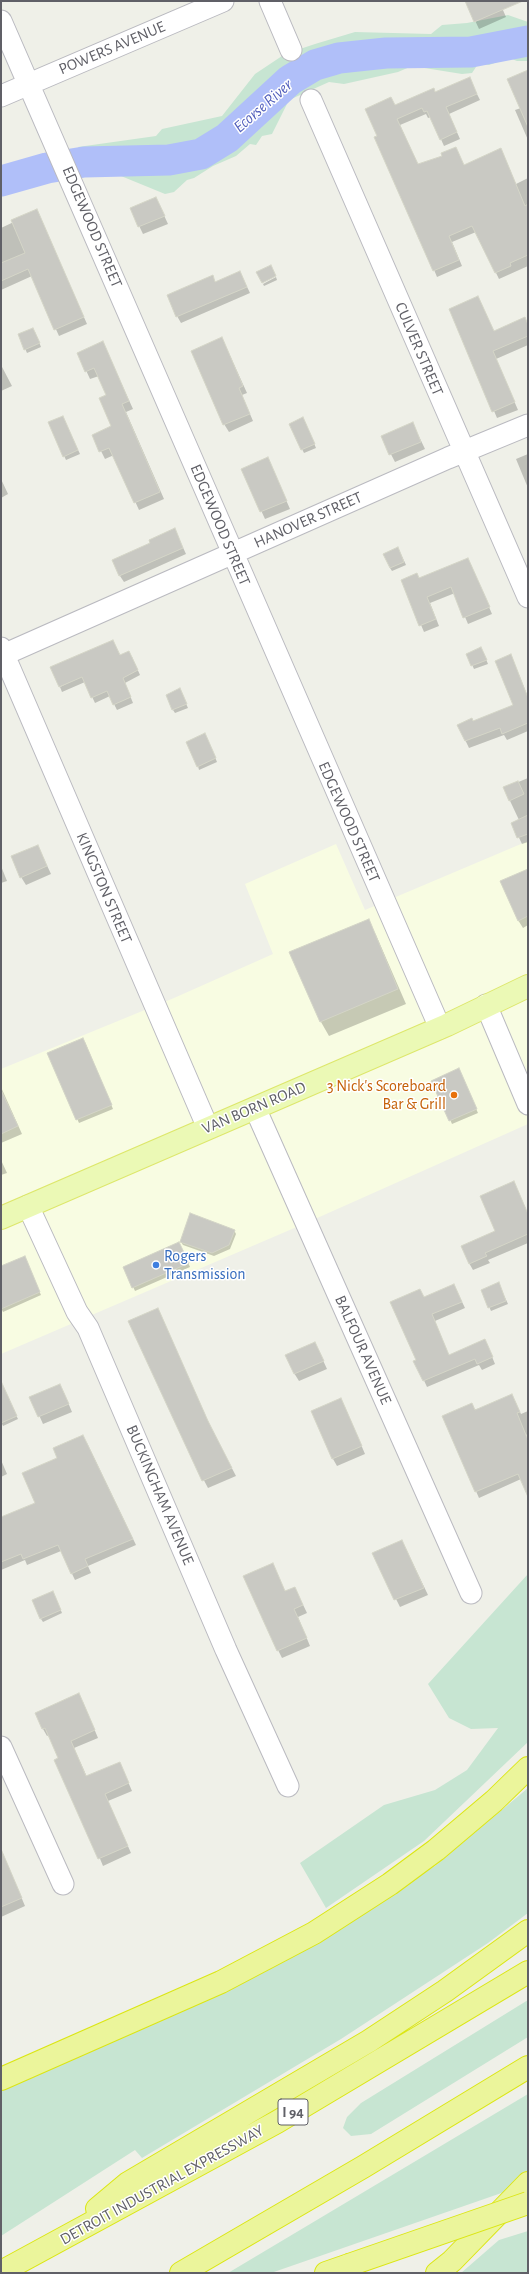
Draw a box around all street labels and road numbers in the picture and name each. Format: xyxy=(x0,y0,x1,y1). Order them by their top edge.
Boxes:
street label: POWERS AVENUE xyxy=(56,17,168,79)
street label: EDGEWOOD STREET xyxy=(58,163,126,291)
street label: CULVER STREET xyxy=(391,299,447,399)
street label: EDGEWOOD STREET xyxy=(186,461,254,589)
street label: HANOVER STREET xyxy=(251,488,365,552)
street label: EDGEWOOD STREET xyxy=(314,759,384,885)
street label: KINGSTON STREET xyxy=(72,830,136,946)
street label: VAN BORN ROAD xyxy=(199,1077,309,1139)
street label: BALFOUR AVENUE xyxy=(330,1292,396,1408)
street label: BUCKINGHAM AVENUE xyxy=(122,1422,198,1568)
road number: I 94 xyxy=(278,2099,308,2125)
street label: DETROIT INDUSTRIAL EXPRESSWAY xyxy=(57,2121,267,2249)

